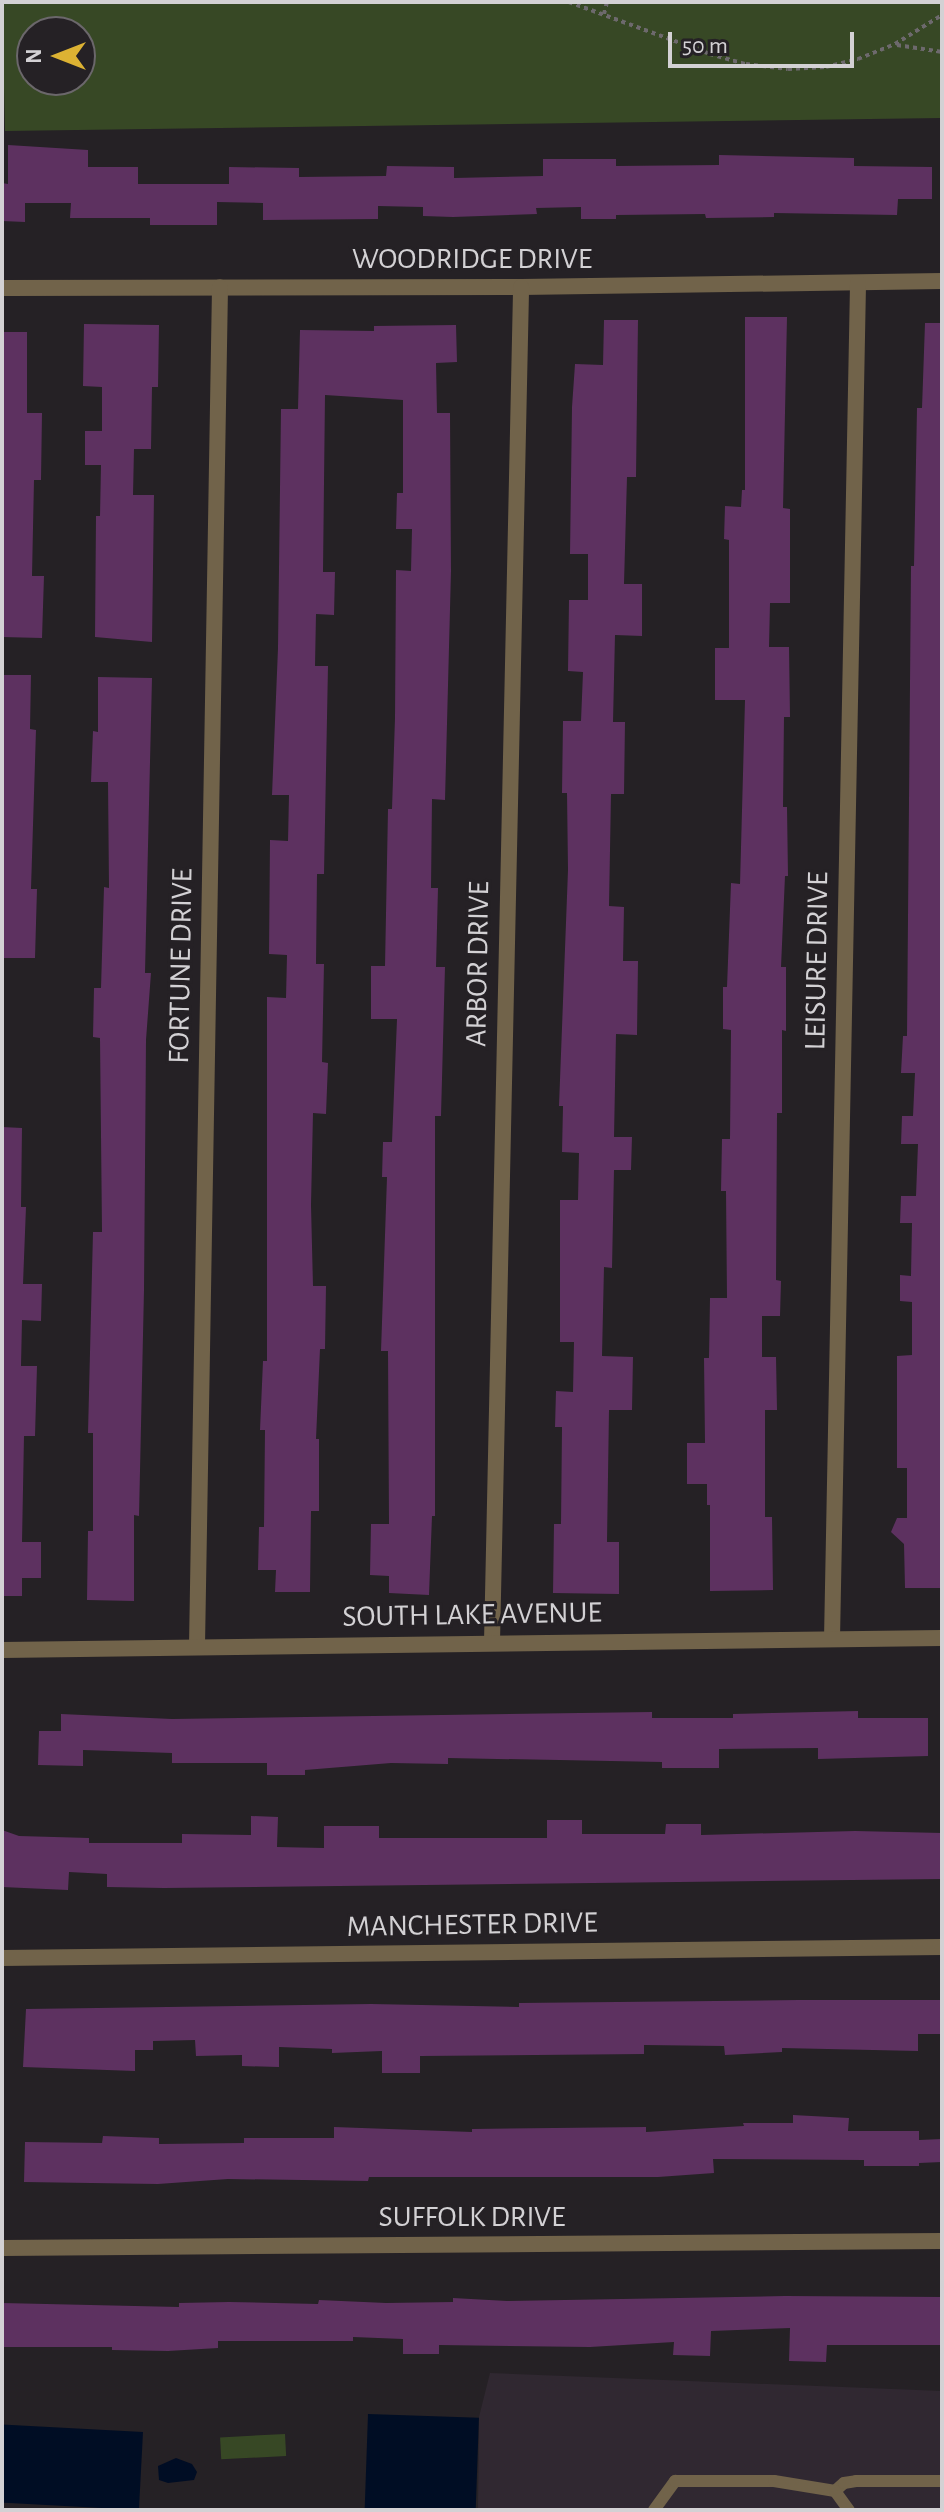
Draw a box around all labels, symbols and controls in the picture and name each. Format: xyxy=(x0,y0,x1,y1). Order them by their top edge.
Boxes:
north arrow xyxy=(16,16,96,96)
scale bar xyxy=(672,16,858,66)
text: 50 m xyxy=(682,34,728,58)
text: N xyxy=(23,48,45,64)
street label: WOODRIDGE DRIVE xyxy=(352,241,592,277)
street label: FORTUNE DRIVE xyxy=(161,868,201,1064)
street label: LEISURE DRIVE xyxy=(797,871,837,1051)
street label: ARBOR DRIVE xyxy=(459,881,497,1047)
street label: SOUTH LAKE AVENUE xyxy=(342,1595,602,1635)
street label: MANCHESTER DRIVE xyxy=(346,1905,598,1945)
street label: SUFFOLK DRIVE xyxy=(379,2199,565,2235)

